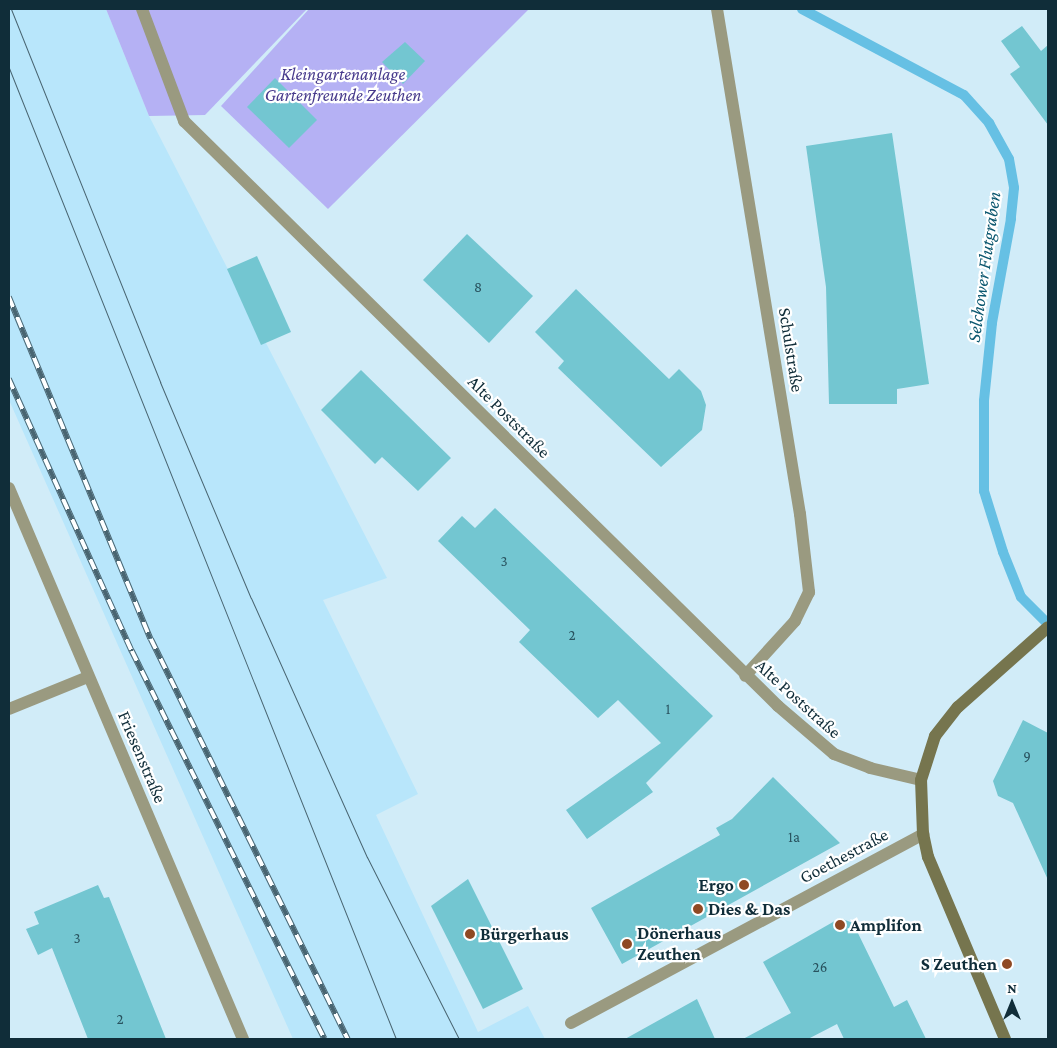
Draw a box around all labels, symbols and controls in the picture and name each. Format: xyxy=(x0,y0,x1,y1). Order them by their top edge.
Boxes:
park label: Kleingartenanlage Gartenfreunde Zeuthen xyxy=(265,64,421,106)
water label: Selchower Flutgraben xyxy=(962,190,1006,344)
house number: 8 xyxy=(474,279,482,297)
street label: Schulstraße xyxy=(774,306,808,394)
street label: Alte Poststraße xyxy=(463,371,555,463)
house number: 3 xyxy=(500,553,508,571)
house number: 2 xyxy=(568,627,576,645)
street label: Alte Poststraße xyxy=(751,655,845,743)
house number: 1 xyxy=(666,701,670,719)
street label: Friesenstraße xyxy=(113,708,171,806)
house number: 9 xyxy=(1023,748,1031,766)
street label: Goethestraße xyxy=(796,824,892,888)
house number: 1a xyxy=(788,829,800,847)
place label: Ergo xyxy=(699,874,734,896)
marker: Ergo xyxy=(738,879,750,891)
place label: Dies & Das xyxy=(708,898,790,920)
marker: Dies & Das xyxy=(692,903,704,915)
place label: Amplifon xyxy=(850,914,922,936)
marker: Amplifon xyxy=(834,919,846,931)
place label: Bürgerhaus xyxy=(480,923,569,945)
place label: Dönerhaus Zeuthen xyxy=(637,923,721,966)
marker: Bürgerhaus xyxy=(464,928,476,940)
house number: 3 xyxy=(73,930,81,948)
marker: Dönerhaus Zeuthen xyxy=(621,938,633,950)
place label: S Zeuthen xyxy=(921,953,997,975)
marker: S Zeuthen xyxy=(1001,958,1013,970)
house number: 26 xyxy=(813,959,827,977)
north arrow xyxy=(987,978,1037,1028)
text: N xyxy=(1007,980,1017,996)
house number: 2 xyxy=(116,1011,124,1029)

